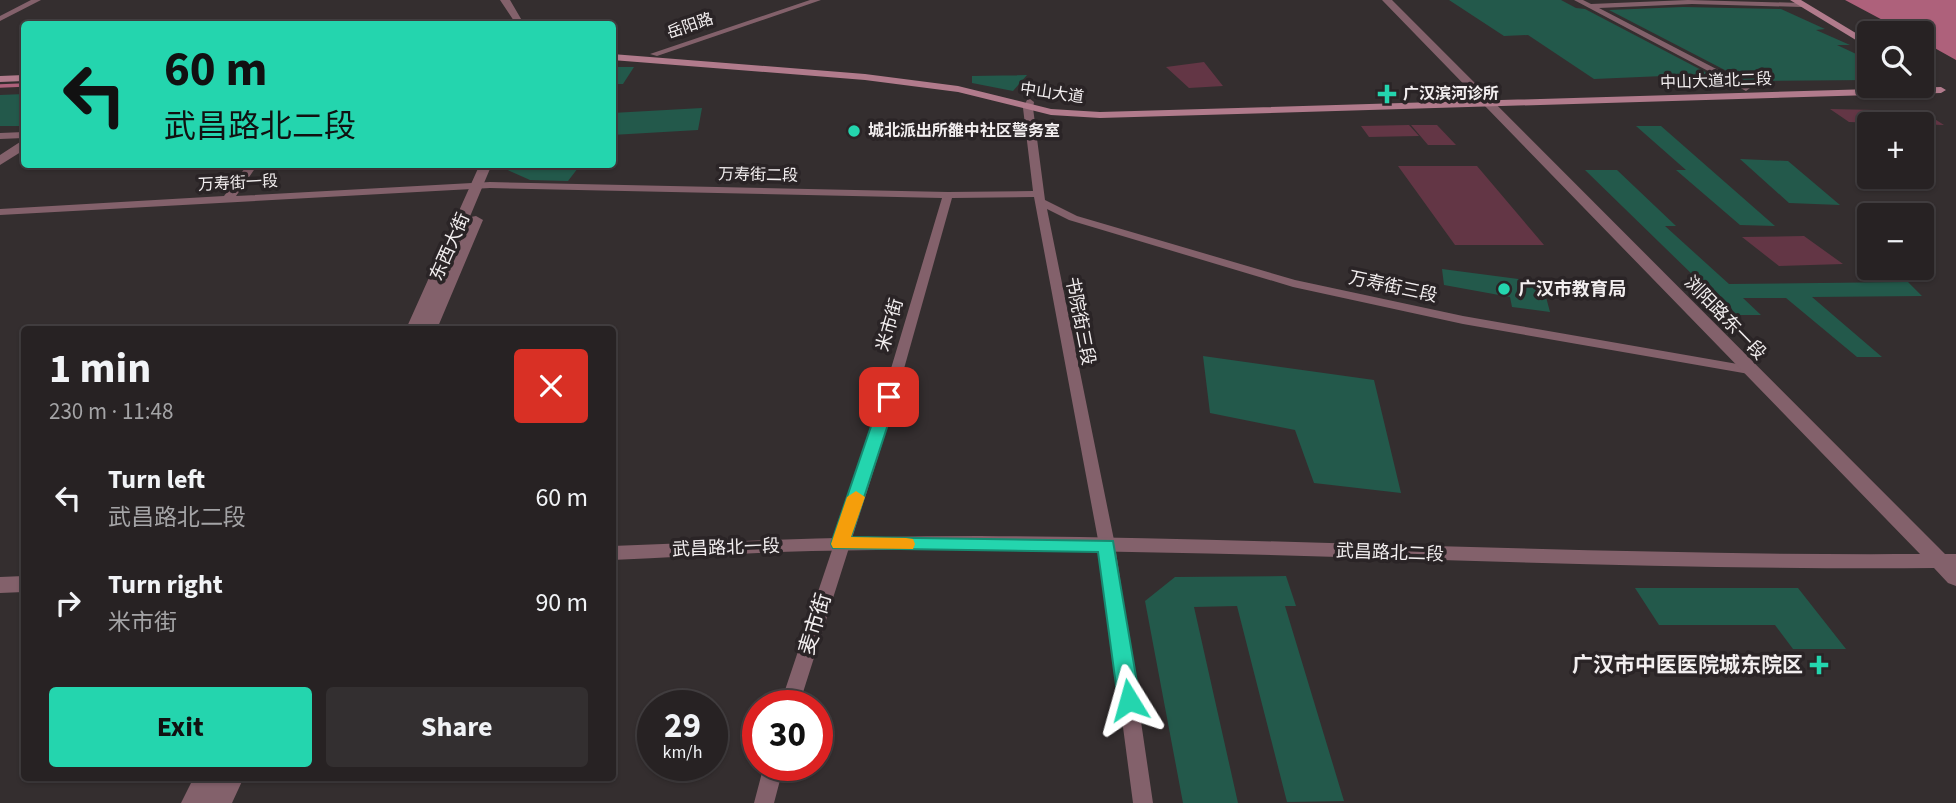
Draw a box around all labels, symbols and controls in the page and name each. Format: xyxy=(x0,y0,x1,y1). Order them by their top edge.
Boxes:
street label: 岳阳路 xyxy=(664,8,716,44)
map controls xyxy=(1857,21,1934,280)
button: search xyxy=(1857,21,1934,98)
text: 60 m xyxy=(164,35,268,105)
icon: left xyxy=(49,49,140,140)
street label: 中山大道北二段 xyxy=(1660,68,1772,94)
street label: 中山大道 xyxy=(1019,78,1085,108)
place label: 广汉滨河诊所 xyxy=(1403,83,1499,105)
marker: 广汉滨河诊所 xyxy=(1377,84,1397,104)
text: 武昌路北二段 xyxy=(164,104,356,150)
button: + xyxy=(1857,112,1934,189)
place label: 城北派出所雒中社区警务室 xyxy=(868,120,1060,142)
marker: 城北派出所雒中社区警务室 xyxy=(846,123,862,139)
street label: 万寿街二段 xyxy=(718,163,798,187)
street label: 万寿街一段 xyxy=(197,170,279,196)
button: − xyxy=(1857,203,1934,280)
street label: 东西大街 xyxy=(424,209,476,285)
street label: 万寿街三段 xyxy=(1346,265,1440,309)
street label: 浏阳路东一段 xyxy=(1678,270,1772,366)
street label: 书院街三段 xyxy=(1059,274,1101,368)
place label: 广汉市教育局 xyxy=(1518,277,1626,302)
marker: 广汉市教育局 xyxy=(1496,281,1512,297)
street label: 米市街 xyxy=(871,296,909,354)
text: 1 min xyxy=(49,339,151,399)
button: close xyxy=(514,349,588,423)
pin xyxy=(859,367,919,427)
icon: arrive xyxy=(870,378,908,416)
text: 230 m · 11:48 xyxy=(49,395,173,428)
text: Turn left xyxy=(108,461,205,498)
icon: left xyxy=(49,479,87,517)
text: 60 m xyxy=(535,479,588,516)
text: 武昌路北二段 xyxy=(108,501,246,534)
street label: 武昌路北一段 xyxy=(672,534,780,562)
street label: 武昌路北二段 xyxy=(1336,539,1444,567)
text: Turn right xyxy=(108,566,223,603)
icon: right xyxy=(49,584,87,622)
text: 90 m xyxy=(535,584,588,621)
street label: 麦市街 xyxy=(791,589,839,659)
text: 米市街 xyxy=(108,606,177,639)
place label: 广汉市中医医院城东院区 xyxy=(1572,650,1803,680)
marker: 广汉市中医医院城东院区 xyxy=(1809,655,1829,675)
position arrow xyxy=(1092,663,1166,737)
button: Exit xyxy=(49,687,312,767)
button: Share xyxy=(326,687,588,767)
speed limit sign: 30 xyxy=(742,690,833,781)
text: 29 xyxy=(664,701,701,751)
text: km/h xyxy=(663,740,702,765)

